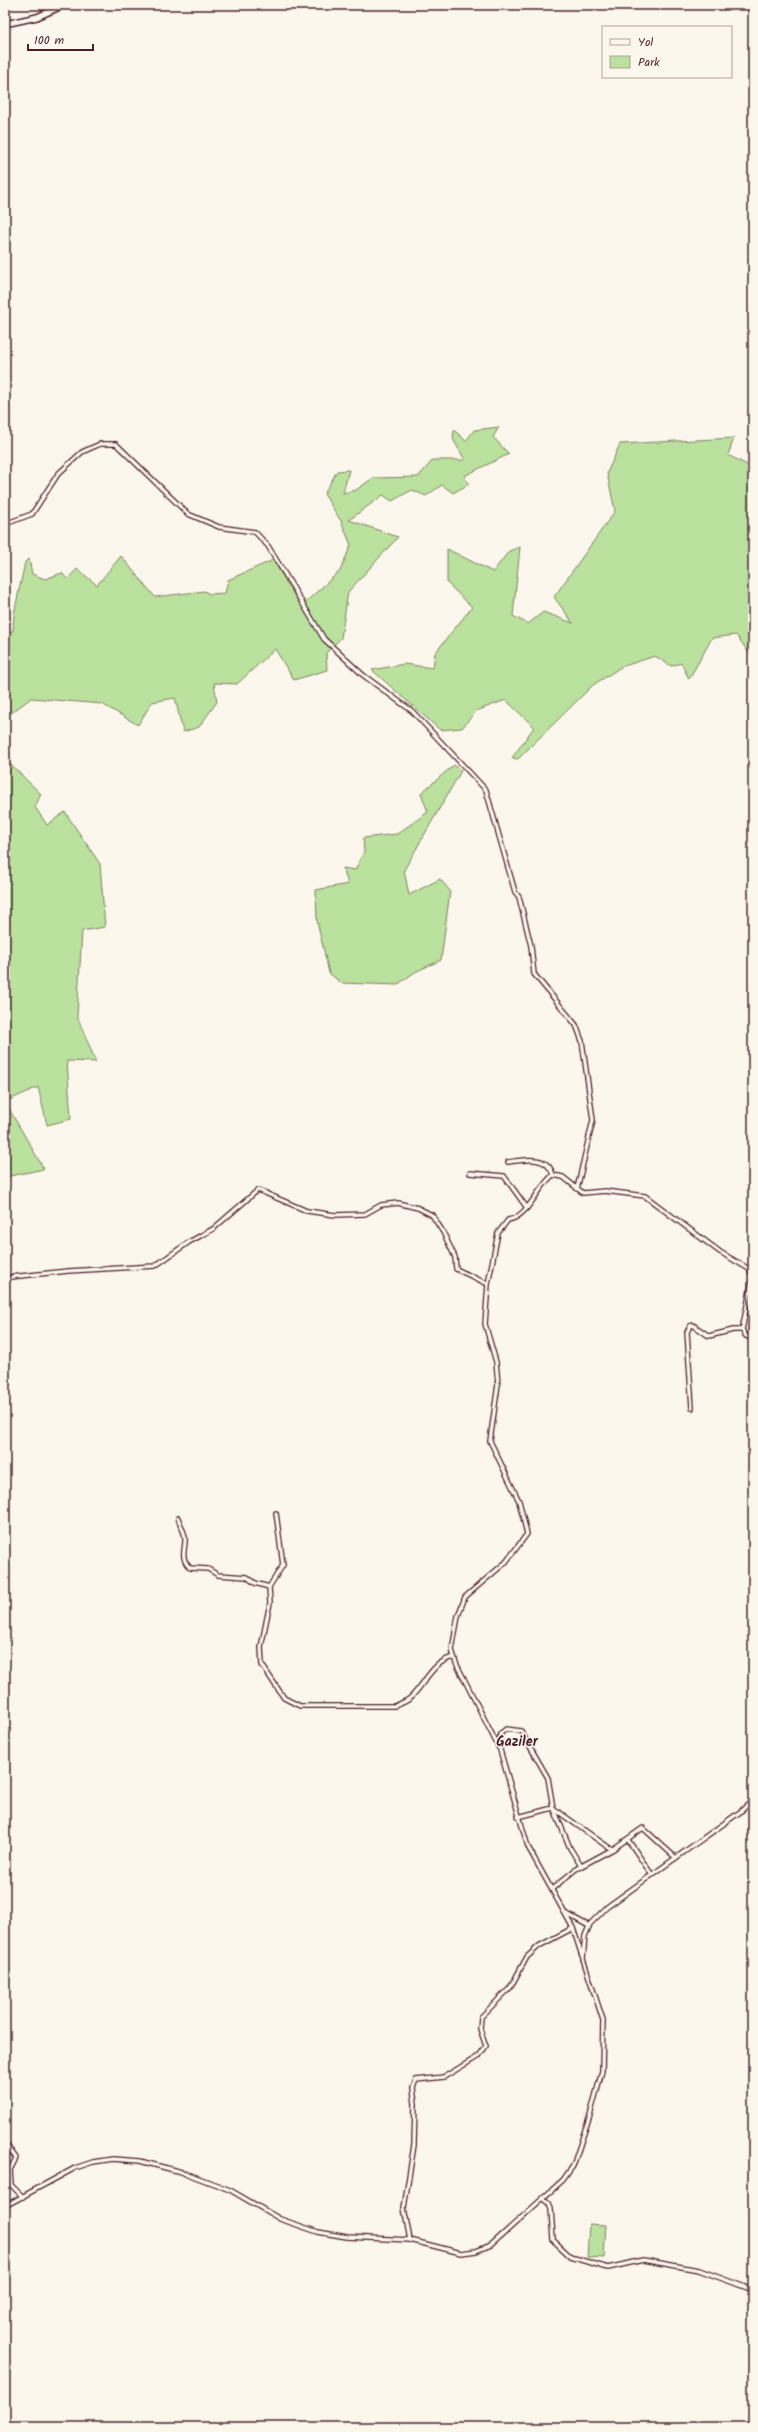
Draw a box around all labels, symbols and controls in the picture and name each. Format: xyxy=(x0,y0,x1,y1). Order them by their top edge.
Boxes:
scale bar xyxy=(28,26,93,52)
legend xyxy=(602,26,732,78)
text: 100 m xyxy=(34,31,65,50)
text: Yol xyxy=(638,33,653,52)
text: Park xyxy=(638,53,660,72)
district label: Gaziler xyxy=(496,1731,539,1753)

